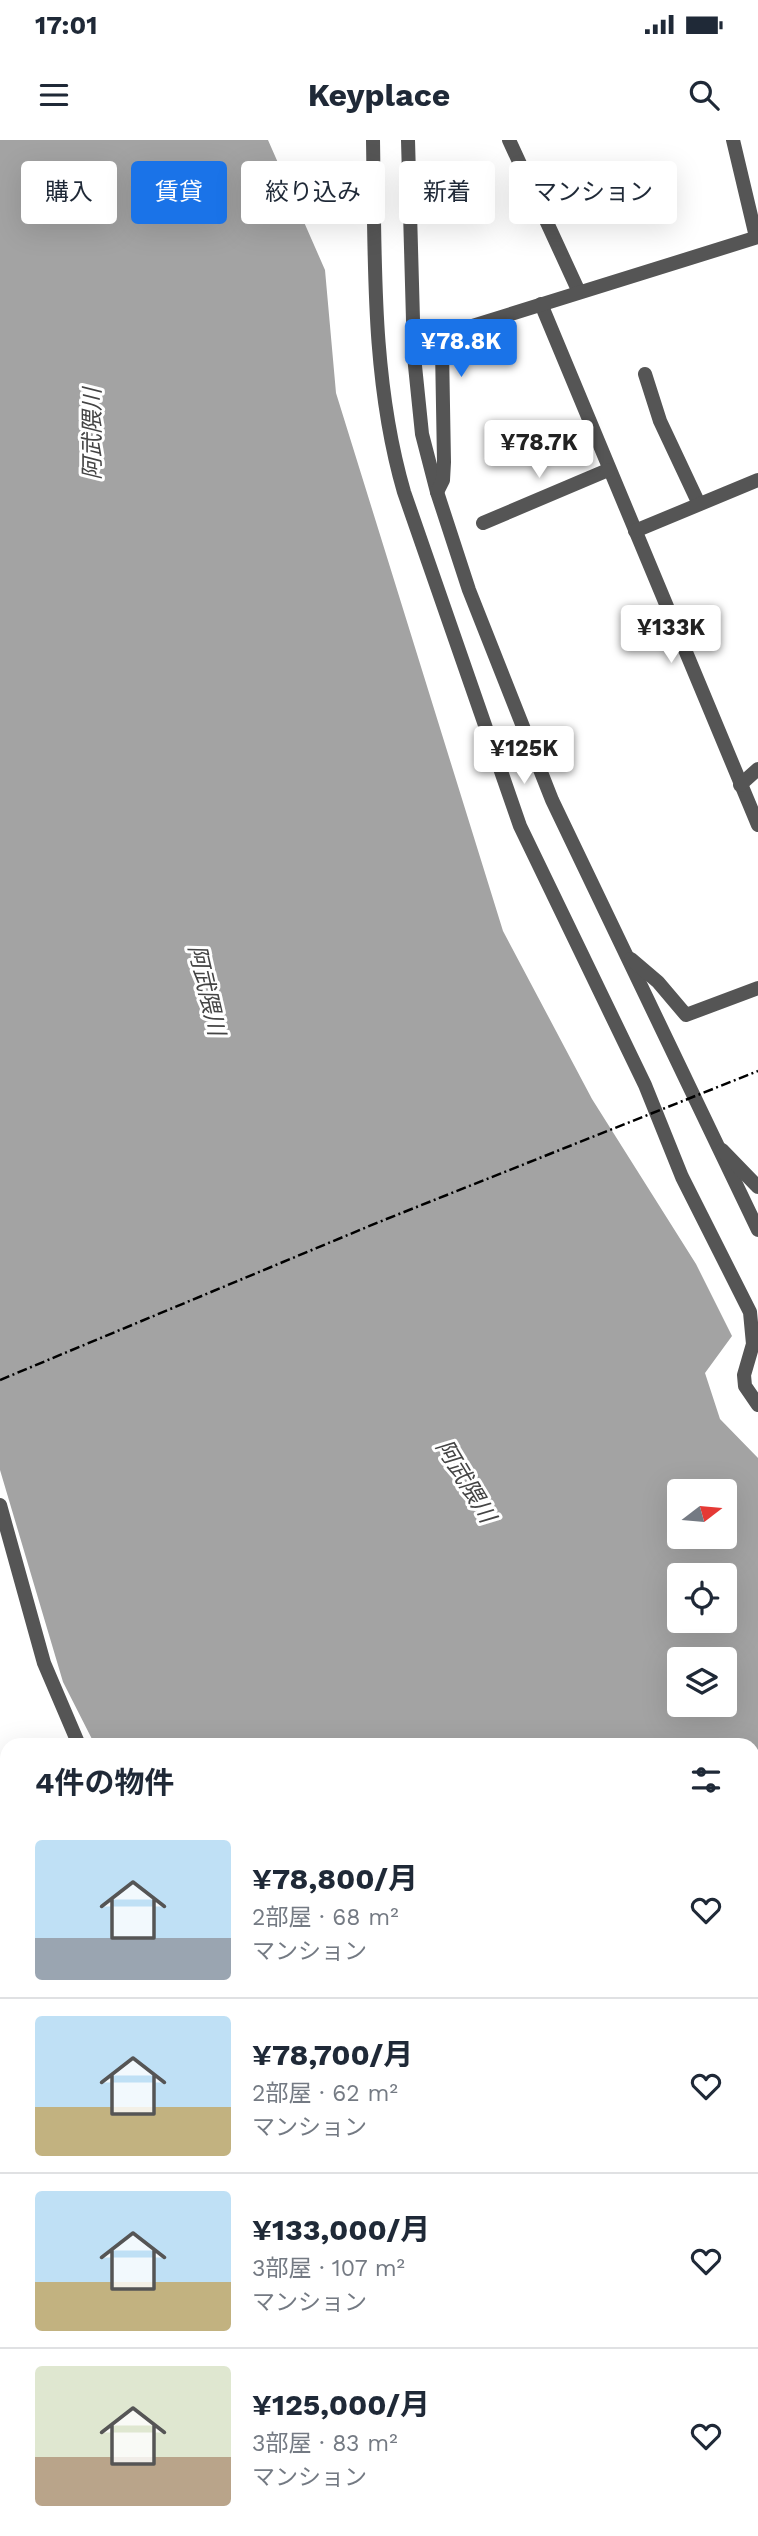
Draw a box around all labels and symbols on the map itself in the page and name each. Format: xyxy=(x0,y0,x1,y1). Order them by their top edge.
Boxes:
pin: ¥78.8K xyxy=(404,320,518,379)
water label: 阿武隈川 xyxy=(79,385,106,480)
pin: ¥78.7K xyxy=(482,420,596,480)
pin: ¥133K xyxy=(622,606,720,665)
pin: ¥125K xyxy=(475,726,573,786)
water label: 阿武隈川 xyxy=(183,942,231,1041)
water label: 阿武隈川 xyxy=(430,1435,502,1530)
north arrow xyxy=(667,1479,737,1549)

